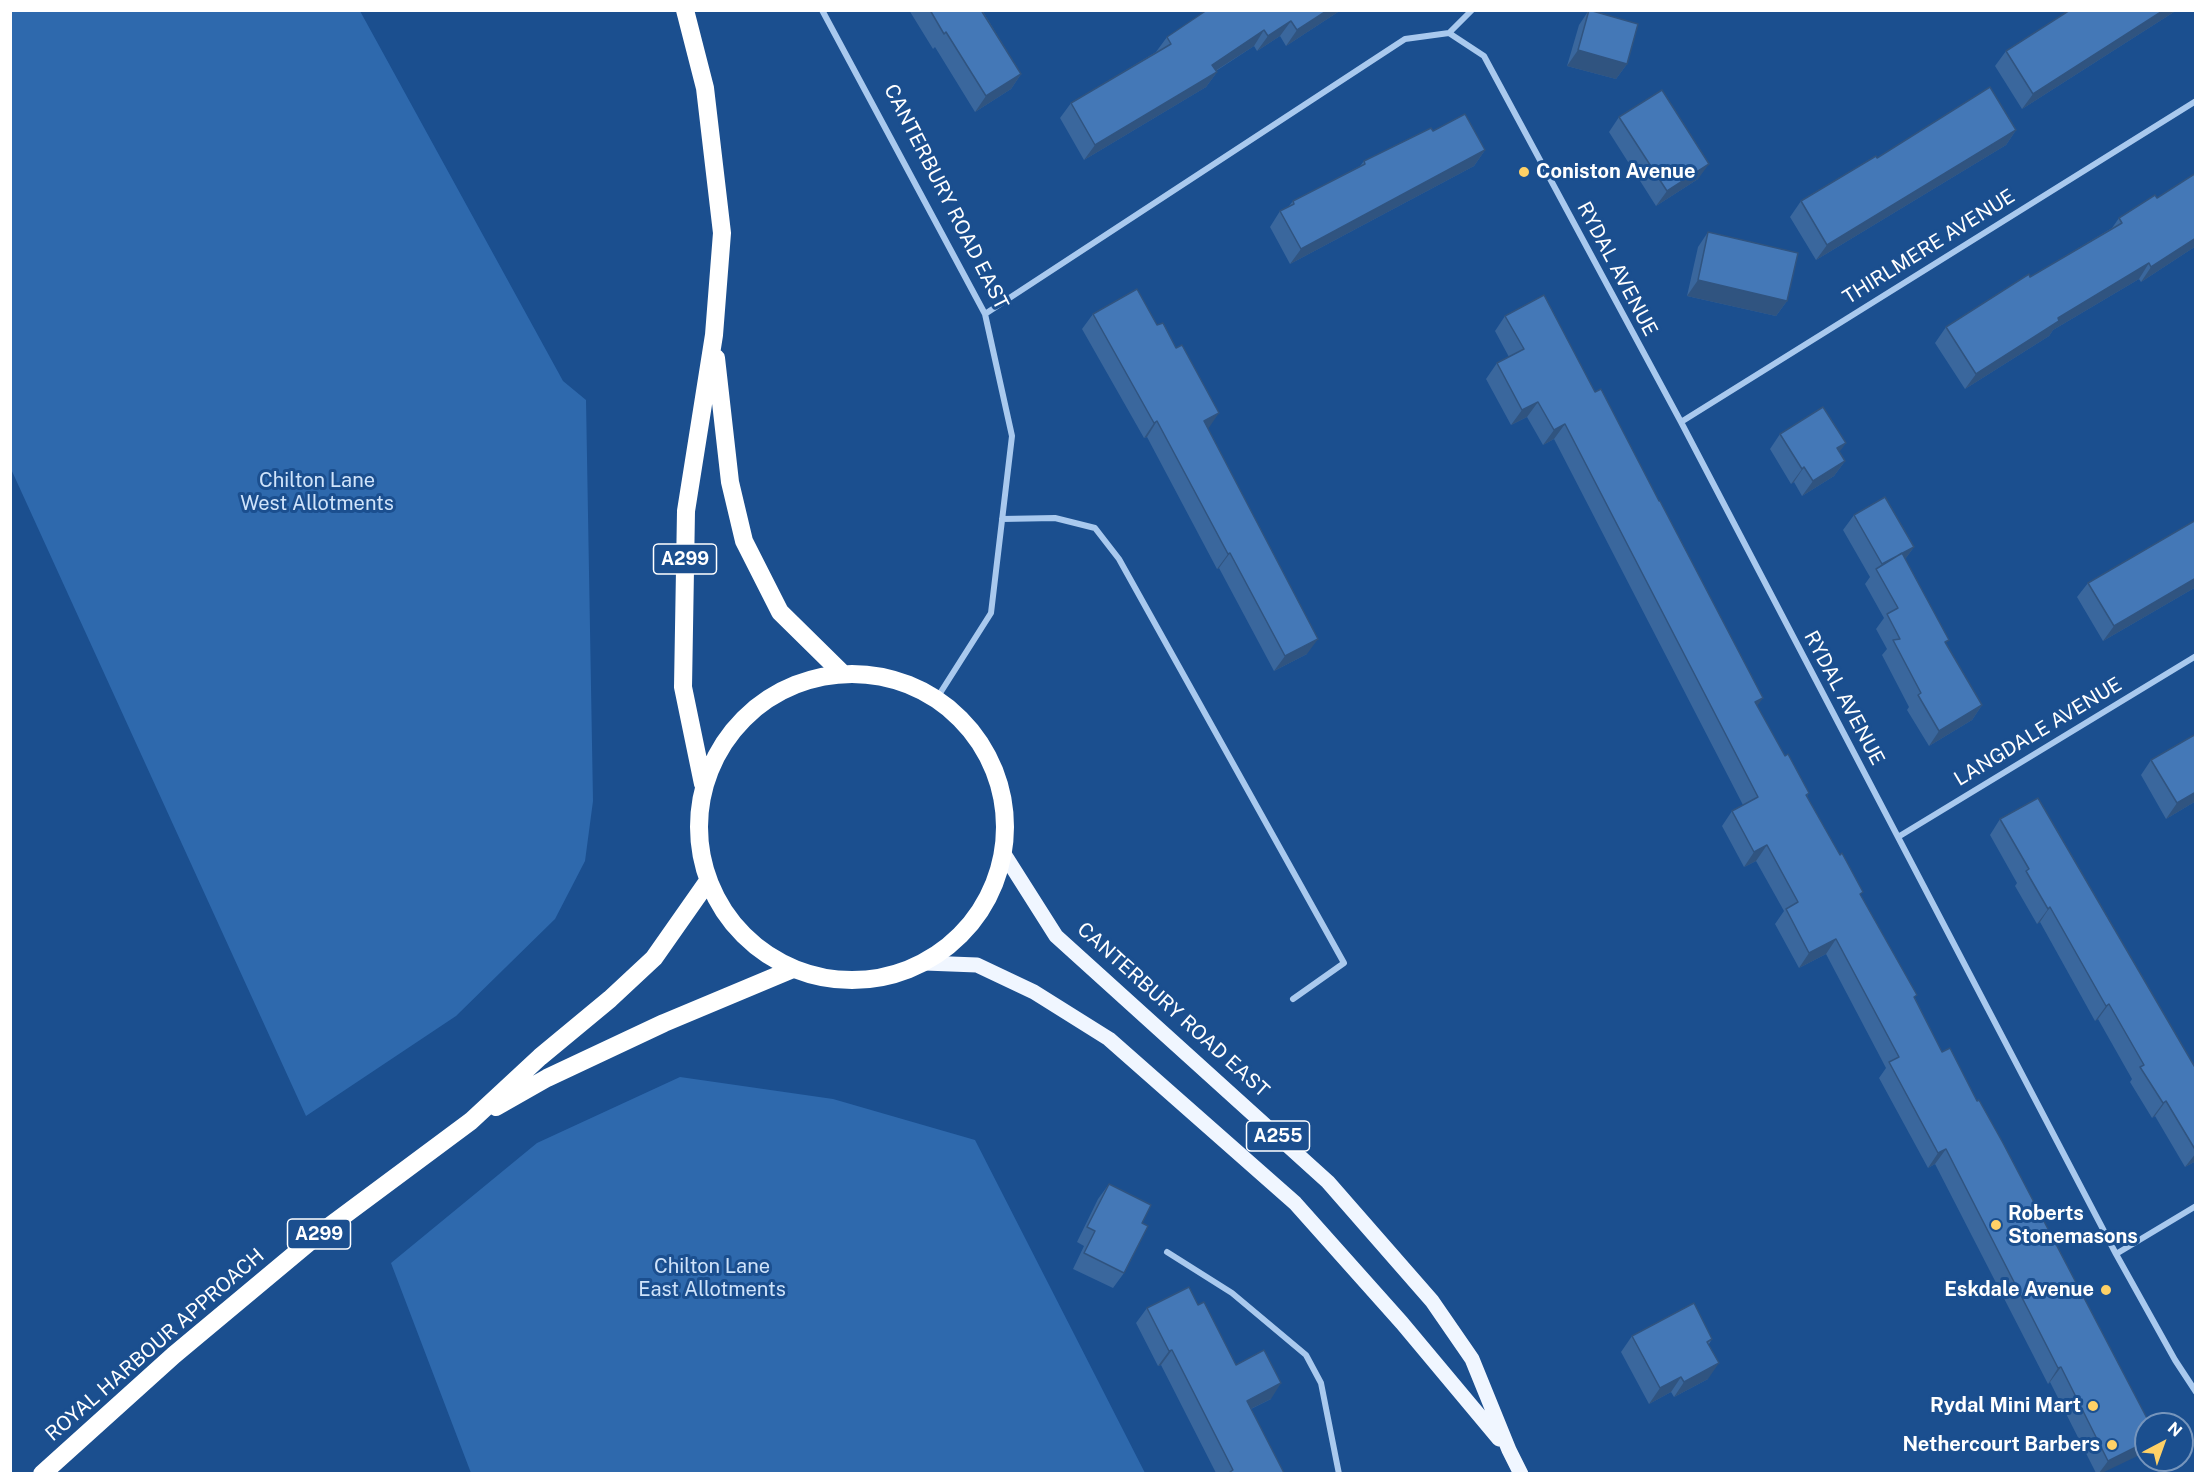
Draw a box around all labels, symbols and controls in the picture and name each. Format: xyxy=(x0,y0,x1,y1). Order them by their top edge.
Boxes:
street label: CANTERBURY ROAD EAST xyxy=(879,80,1013,314)
place label: Coniston Avenue xyxy=(1536,160,1696,184)
marker: Coniston Avenue xyxy=(1517,165,1531,179)
street label: THIRLMERE AVENUE xyxy=(1839,184,2019,310)
street label: RYDAL AVENUE xyxy=(1572,198,1662,340)
park label: Chilton Lane West Allotments xyxy=(240,469,394,516)
road number: A299 xyxy=(654,544,716,574)
street label: RYDAL AVENUE xyxy=(1799,627,1889,769)
street label: LANGDALE AVENUE xyxy=(1950,672,2126,792)
street label: CANTERBURY ROAD EAST xyxy=(1072,918,1274,1102)
road number: A255 xyxy=(1246,1121,1310,1151)
place label: Roberts Stonemasons xyxy=(2008,1202,2138,1249)
marker: Roberts Stonemasons xyxy=(1989,1218,2003,1232)
road number: A299 xyxy=(288,1219,350,1249)
street label: ROYAL HARBOUR APPROACH xyxy=(41,1244,269,1446)
park label: Chilton Lane East Allotments xyxy=(638,1255,786,1302)
place label: Eskdale Avenue xyxy=(1944,1278,2094,1302)
marker: Eskdale Avenue xyxy=(2099,1283,2113,1297)
place label: Rydal Mini Mart xyxy=(1930,1394,2081,1418)
marker: Rydal Mini Mart xyxy=(2086,1399,2100,1413)
north arrow xyxy=(2134,1412,2194,1472)
text: N xyxy=(2164,1418,2186,1441)
place label: Nethercourt Barbers xyxy=(1902,1433,2100,1457)
marker: Nethercourt Barbers xyxy=(2105,1438,2119,1452)

